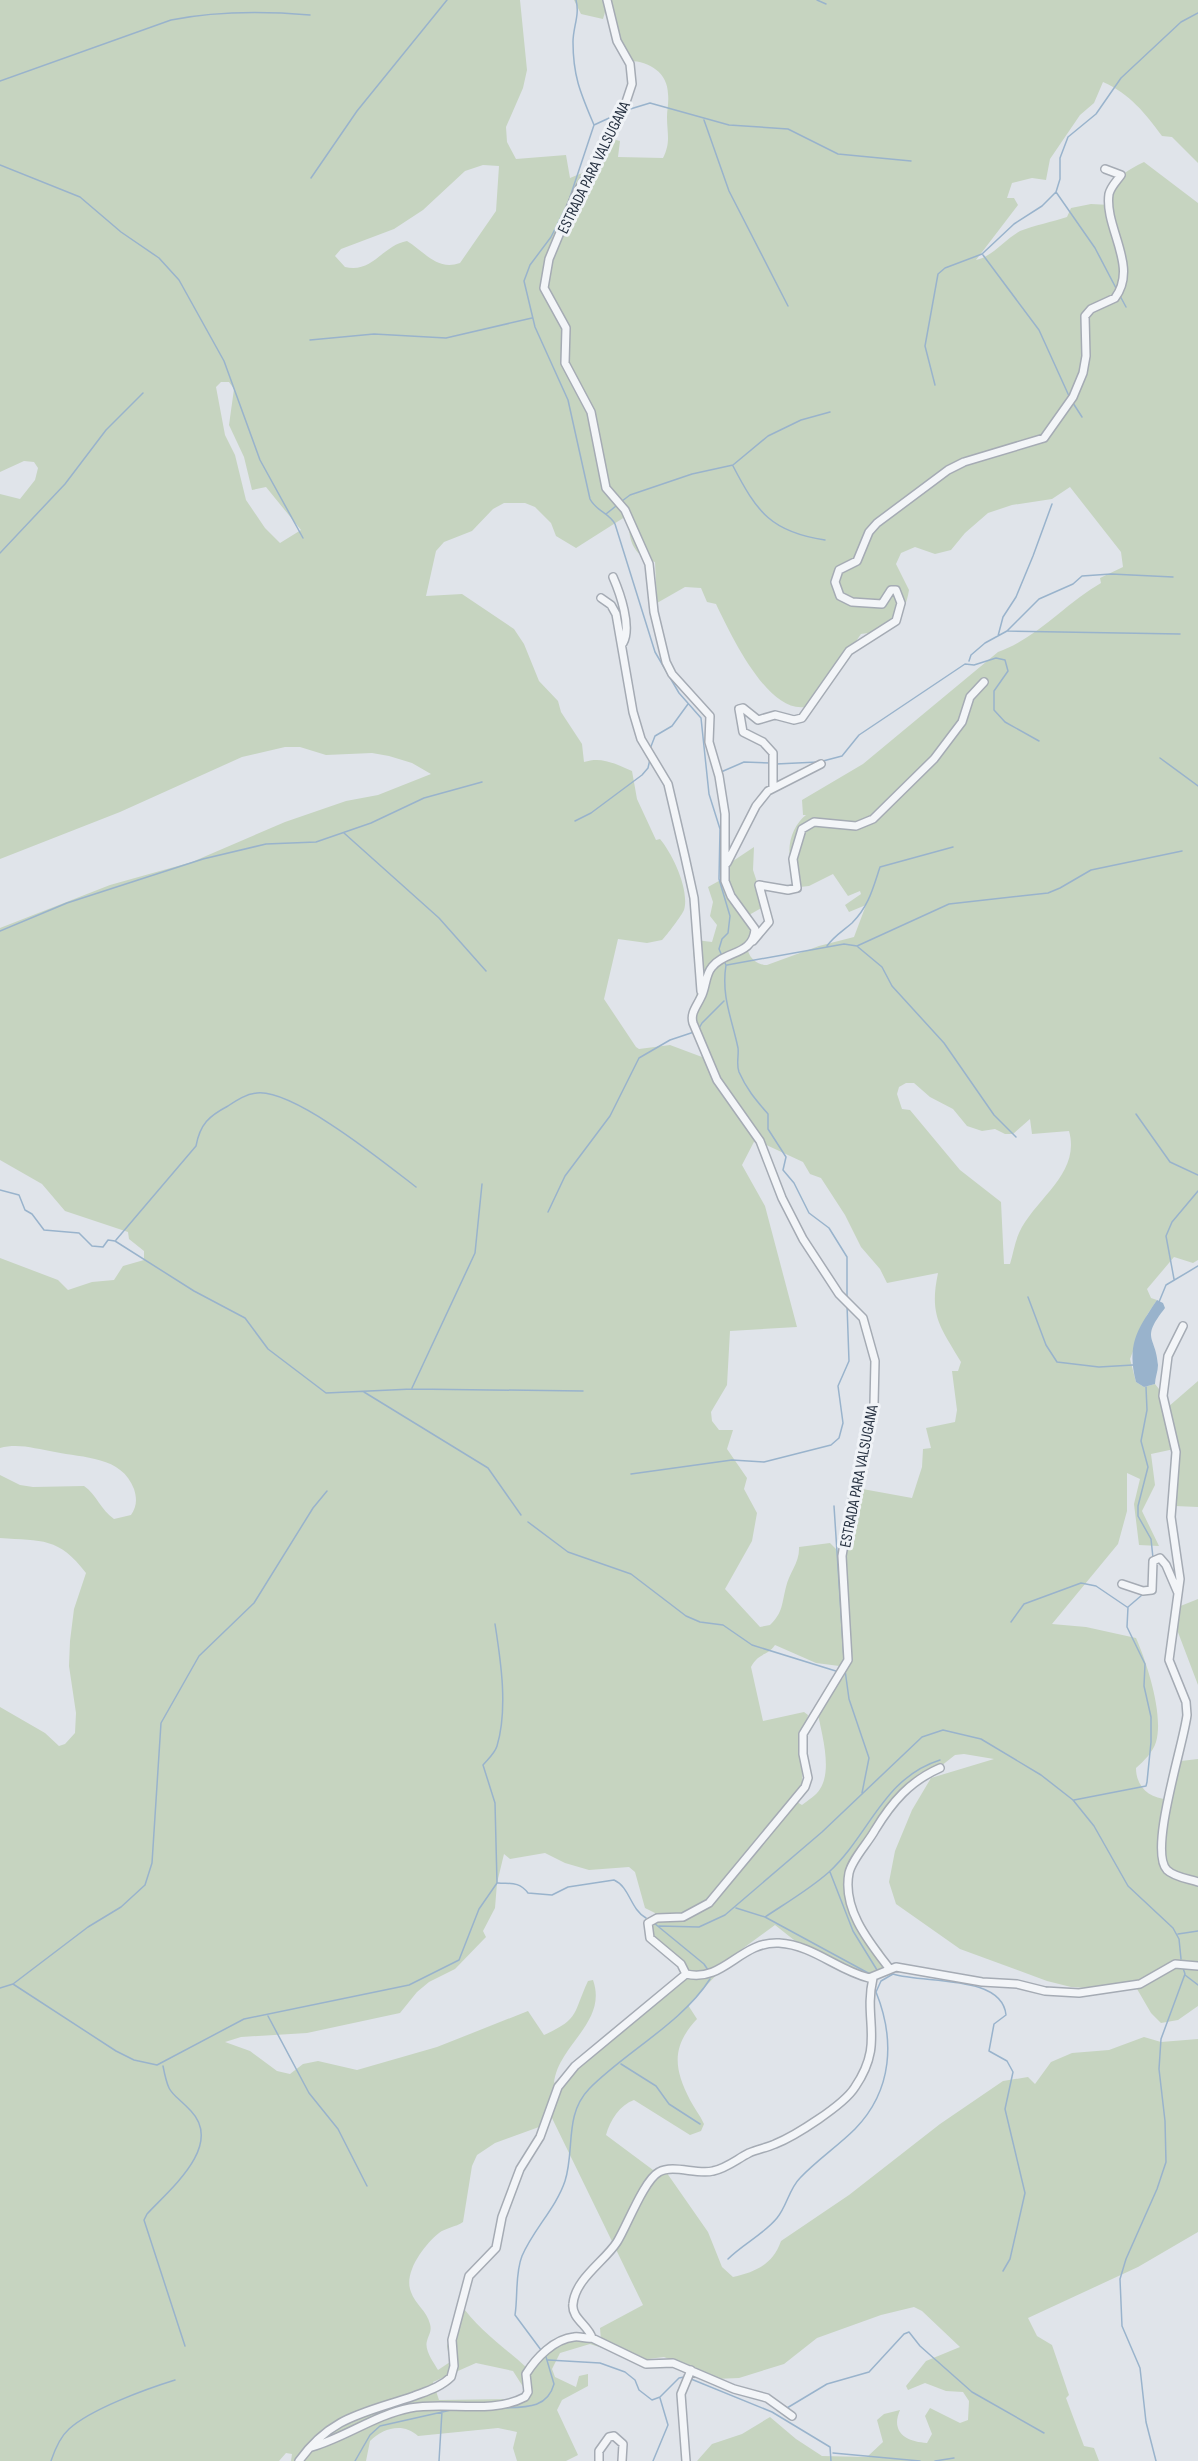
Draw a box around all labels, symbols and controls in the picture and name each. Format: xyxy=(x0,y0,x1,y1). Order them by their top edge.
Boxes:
street label: ESTRADA PARA VALSUGANA xyxy=(554,98,635,237)
street label: ESTRADA PARA VALSUGANA xyxy=(836,1403,883,1549)

